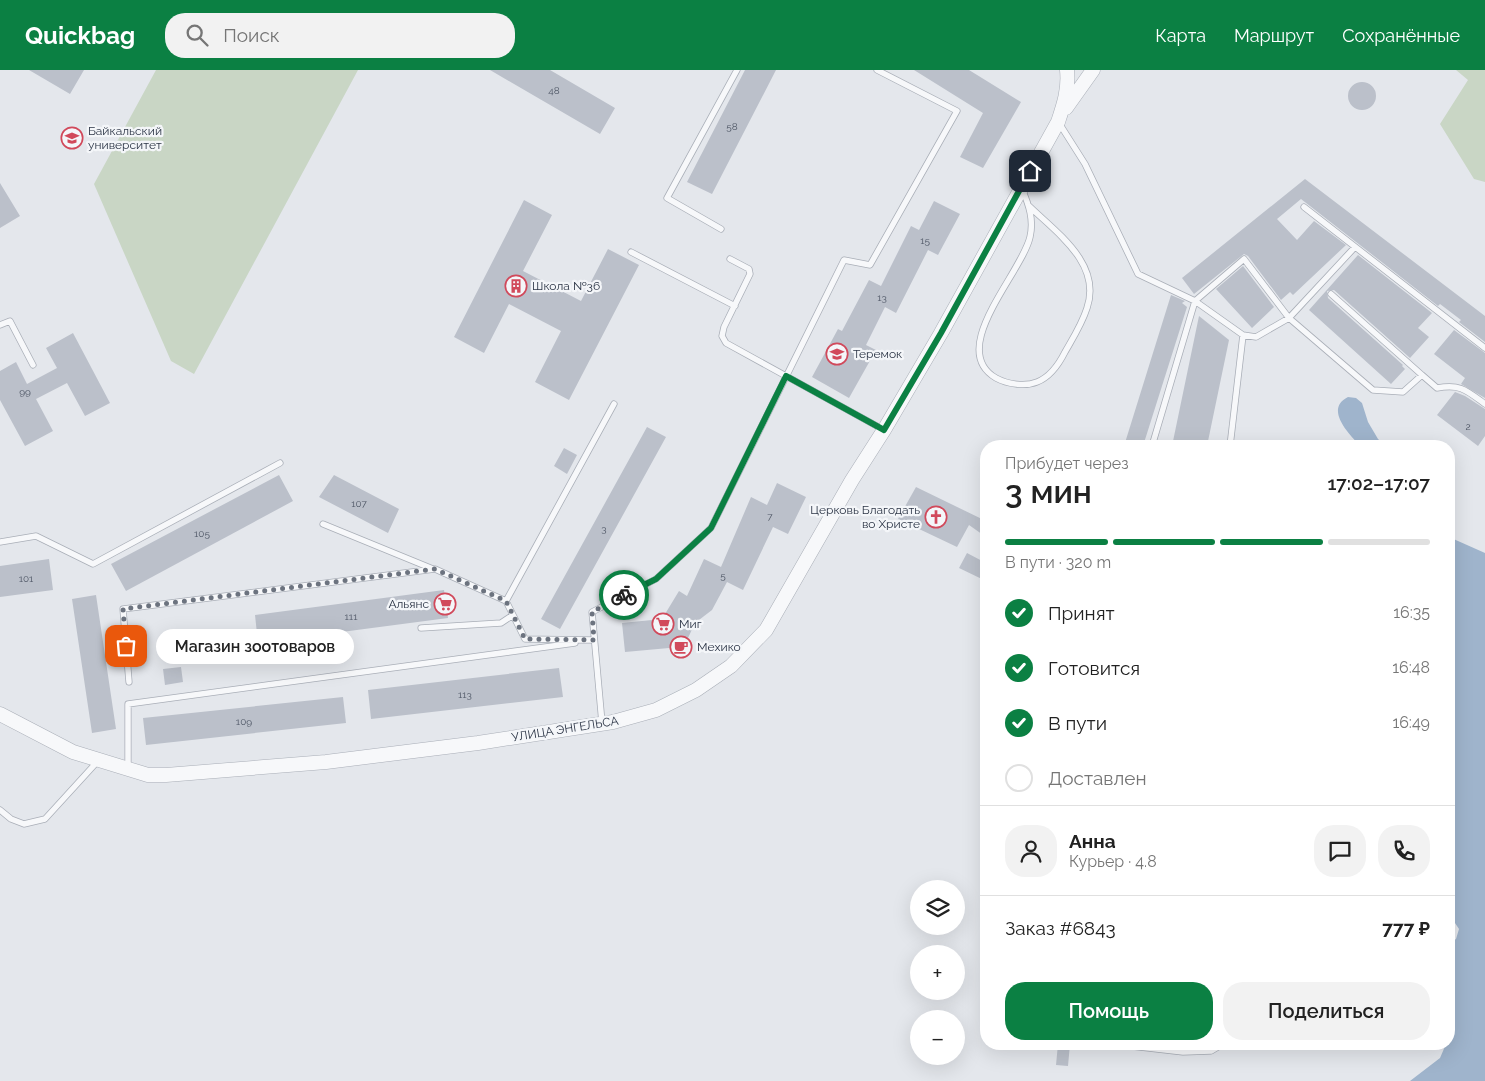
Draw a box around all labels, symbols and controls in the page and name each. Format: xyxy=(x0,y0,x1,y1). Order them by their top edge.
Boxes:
search box xyxy=(165,13,515,58)
text: Quickbag xyxy=(25,21,135,50)
icon: search xyxy=(183,21,211,49)
text: Поиск xyxy=(223,24,280,46)
text: Карта xyxy=(1155,25,1206,46)
text: Маршрут xyxy=(1234,25,1314,46)
text: Сохранённые xyxy=(1342,25,1460,46)
house number: 48 xyxy=(548,85,560,96)
house number: 58 xyxy=(726,121,738,132)
place label: Байкальский университет xyxy=(88,124,162,152)
school or university icon: Байкальский университет xyxy=(60,126,84,150)
pin xyxy=(1009,150,1051,192)
icon: home xyxy=(1016,157,1044,185)
house number: 15 xyxy=(920,235,930,246)
building icon: Школа №36 xyxy=(504,274,528,298)
place label: Школа №36 xyxy=(532,279,600,293)
house number: 13 xyxy=(877,292,887,303)
school or university icon: Теремок xyxy=(825,342,849,366)
place label: Теремок xyxy=(853,347,902,361)
house number: 99 xyxy=(19,386,31,397)
house number: 2 xyxy=(1465,421,1471,432)
text: Прибудет через xyxy=(1005,454,1129,473)
text: 17:02–17:07 xyxy=(1327,472,1430,494)
text: 3 мин xyxy=(1005,473,1092,510)
house number: 107 xyxy=(351,498,367,509)
place label: Церковь Благодать во Христе xyxy=(810,503,920,531)
church icon: Церковь Благодать во Христе xyxy=(924,505,948,529)
house number: 7 xyxy=(767,511,773,522)
house number: 3 xyxy=(601,523,607,534)
house number: 105 xyxy=(194,528,210,539)
text: В пути · 320 m xyxy=(1005,553,1111,572)
courier xyxy=(599,570,649,620)
house number: 5 xyxy=(720,570,726,581)
house number: 101 xyxy=(19,573,34,584)
icon: bike xyxy=(610,581,638,609)
supermarket icon: Альянс xyxy=(433,592,457,616)
place label: Альянс xyxy=(388,597,429,611)
icon: check xyxy=(1005,599,1033,627)
text: Принят xyxy=(1048,602,1115,624)
text: 16:35 xyxy=(1393,603,1430,622)
house number: 111 xyxy=(345,611,358,622)
supermarket icon: Миг xyxy=(651,612,675,636)
place label: Миг xyxy=(679,617,702,631)
pin xyxy=(105,625,147,667)
callout: Магазин зоотоваров xyxy=(156,628,354,664)
icon: bag xyxy=(112,632,140,660)
cafe icon: Мехико xyxy=(669,635,693,659)
text: Магазин зоотоваров xyxy=(175,637,335,656)
place label: Мехико xyxy=(697,640,741,654)
icon: check xyxy=(1005,654,1033,682)
text: Готовится xyxy=(1048,657,1140,679)
text: 16:48 xyxy=(1392,658,1430,677)
house number: 113 xyxy=(458,689,472,700)
icon: check xyxy=(1005,709,1033,737)
text: В пути xyxy=(1048,712,1107,734)
text: 16:49 xyxy=(1392,713,1430,732)
street label: УЛИЦА ЭНГЕЛЬСА xyxy=(511,714,619,744)
house number: 109 xyxy=(236,716,252,727)
text: Доставлен xyxy=(1048,767,1147,789)
button: person xyxy=(1005,825,1057,877)
button: chat xyxy=(1314,825,1366,877)
button: phone xyxy=(1378,825,1430,877)
text: Анна xyxy=(1069,830,1116,852)
text: Курьер · 4.8 xyxy=(1069,852,1157,871)
map controls xyxy=(910,880,965,1065)
button: layers xyxy=(910,880,965,935)
text: Заказ #6843 xyxy=(1005,917,1116,939)
text: 777 ₽ xyxy=(1382,917,1430,939)
button: + xyxy=(910,945,965,1000)
button: Помощь xyxy=(1005,982,1213,1040)
button: Поделиться xyxy=(1223,982,1430,1040)
button: − xyxy=(910,1010,965,1065)

